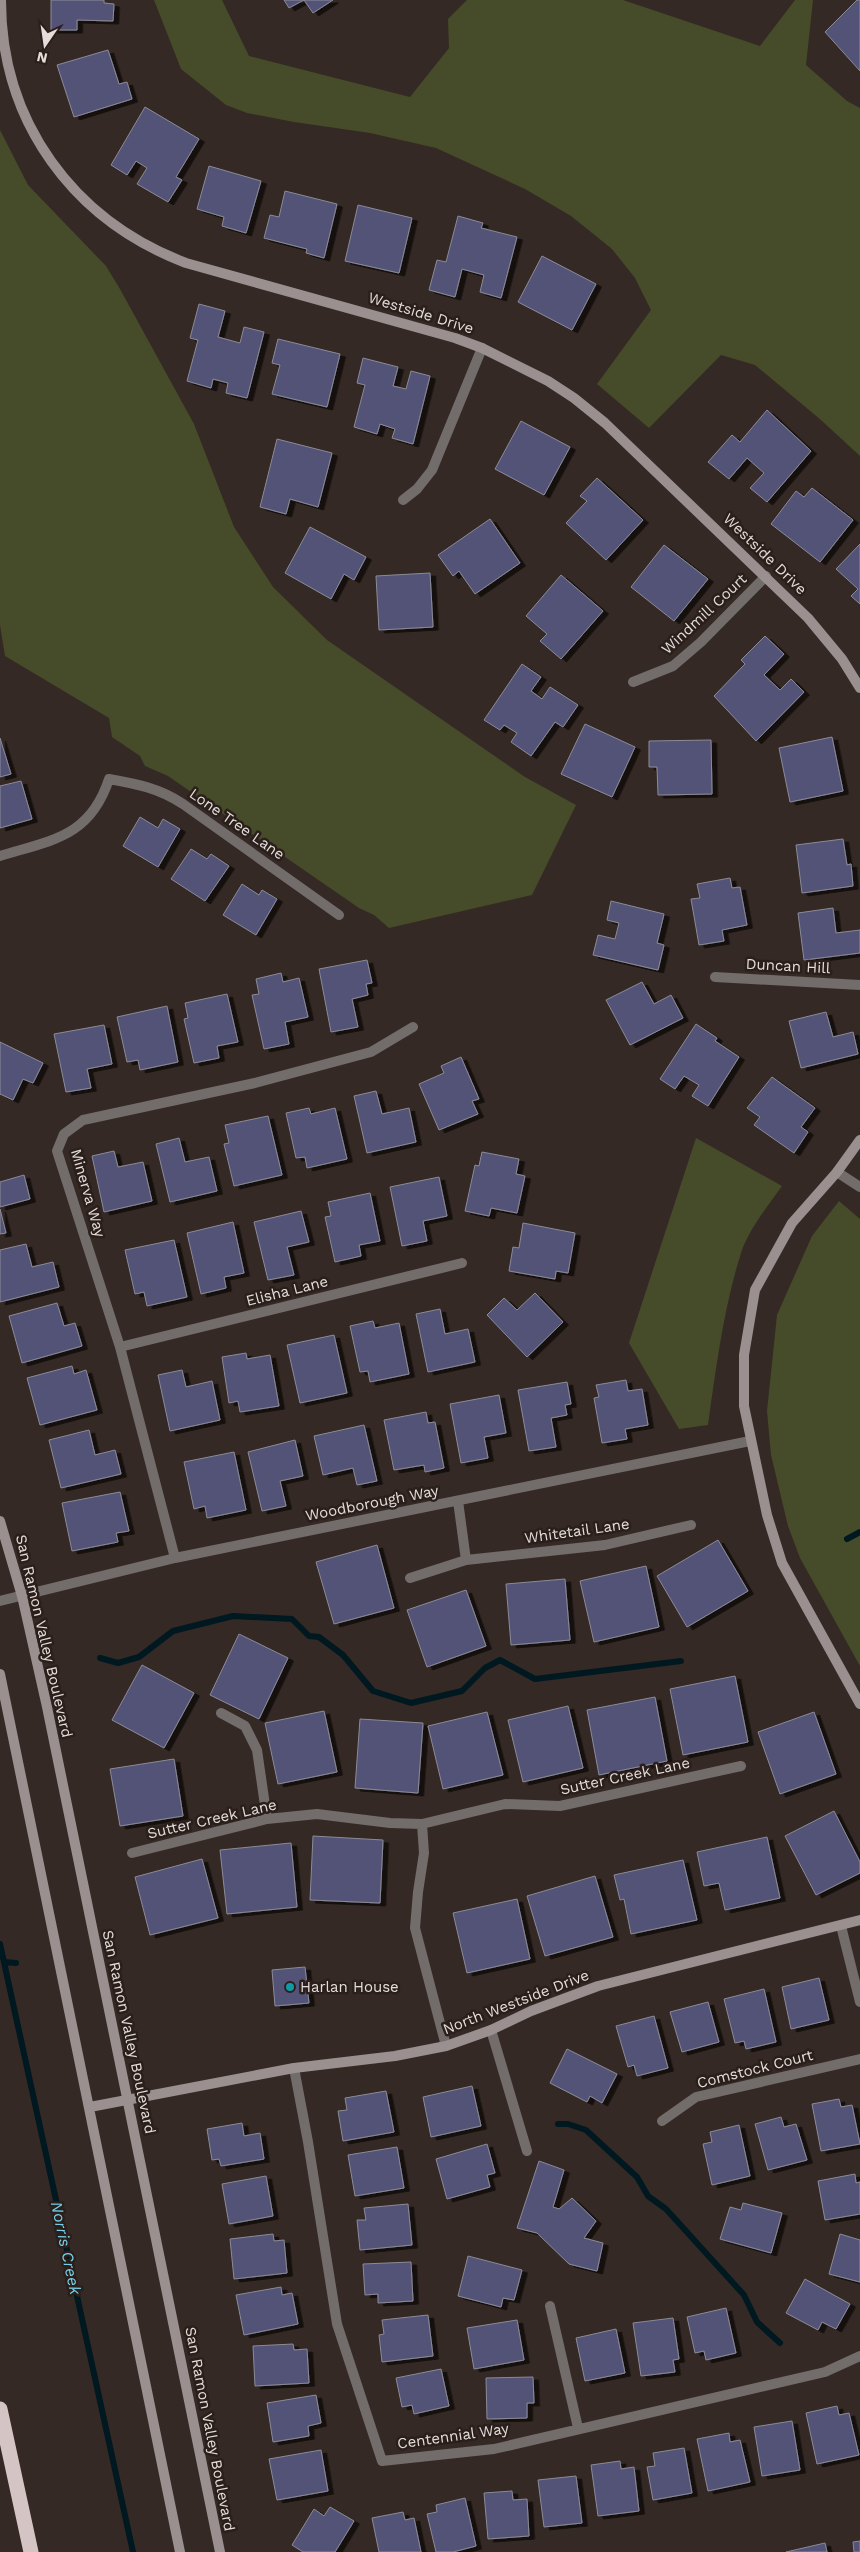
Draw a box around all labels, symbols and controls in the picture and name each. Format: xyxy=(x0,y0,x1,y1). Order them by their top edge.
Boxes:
north arrow xyxy=(20,20,70,70)
text: N xyxy=(35,49,49,67)
street label: Westside Drive xyxy=(366,288,476,338)
street label: Westside Drive xyxy=(719,510,811,598)
street label: Windmill Court xyxy=(658,570,751,658)
street label: Lone Tree Lane xyxy=(186,784,288,864)
street label: Duncan Hill xyxy=(745,955,831,977)
street label: Minerva Way xyxy=(67,1147,109,1239)
street label: Elisha Lane xyxy=(244,1272,330,1310)
street label: Woodborough Way xyxy=(304,1481,440,1525)
street label: Whitetail Lane xyxy=(523,1515,631,1547)
street label: San Ramon Valley Boulevard xyxy=(12,1533,76,1739)
street label: Sutter Creek Lane xyxy=(559,1753,691,1799)
street label: Sutter Creek Lane xyxy=(146,1795,278,1843)
street label: San Ramon Valley Boulevard xyxy=(99,1929,159,2135)
street label: North Westside Drive xyxy=(440,1966,592,2038)
place label: Harlan House xyxy=(300,1978,399,1996)
marker: Harlan House xyxy=(284,1981,296,1993)
street label: Comstock Court xyxy=(695,2046,816,2092)
water label: Norris Creek xyxy=(47,2200,85,2298)
street label: San Ramon Valley Boulevard xyxy=(181,2325,239,2533)
street label: Centennial Way xyxy=(396,2419,510,2453)

